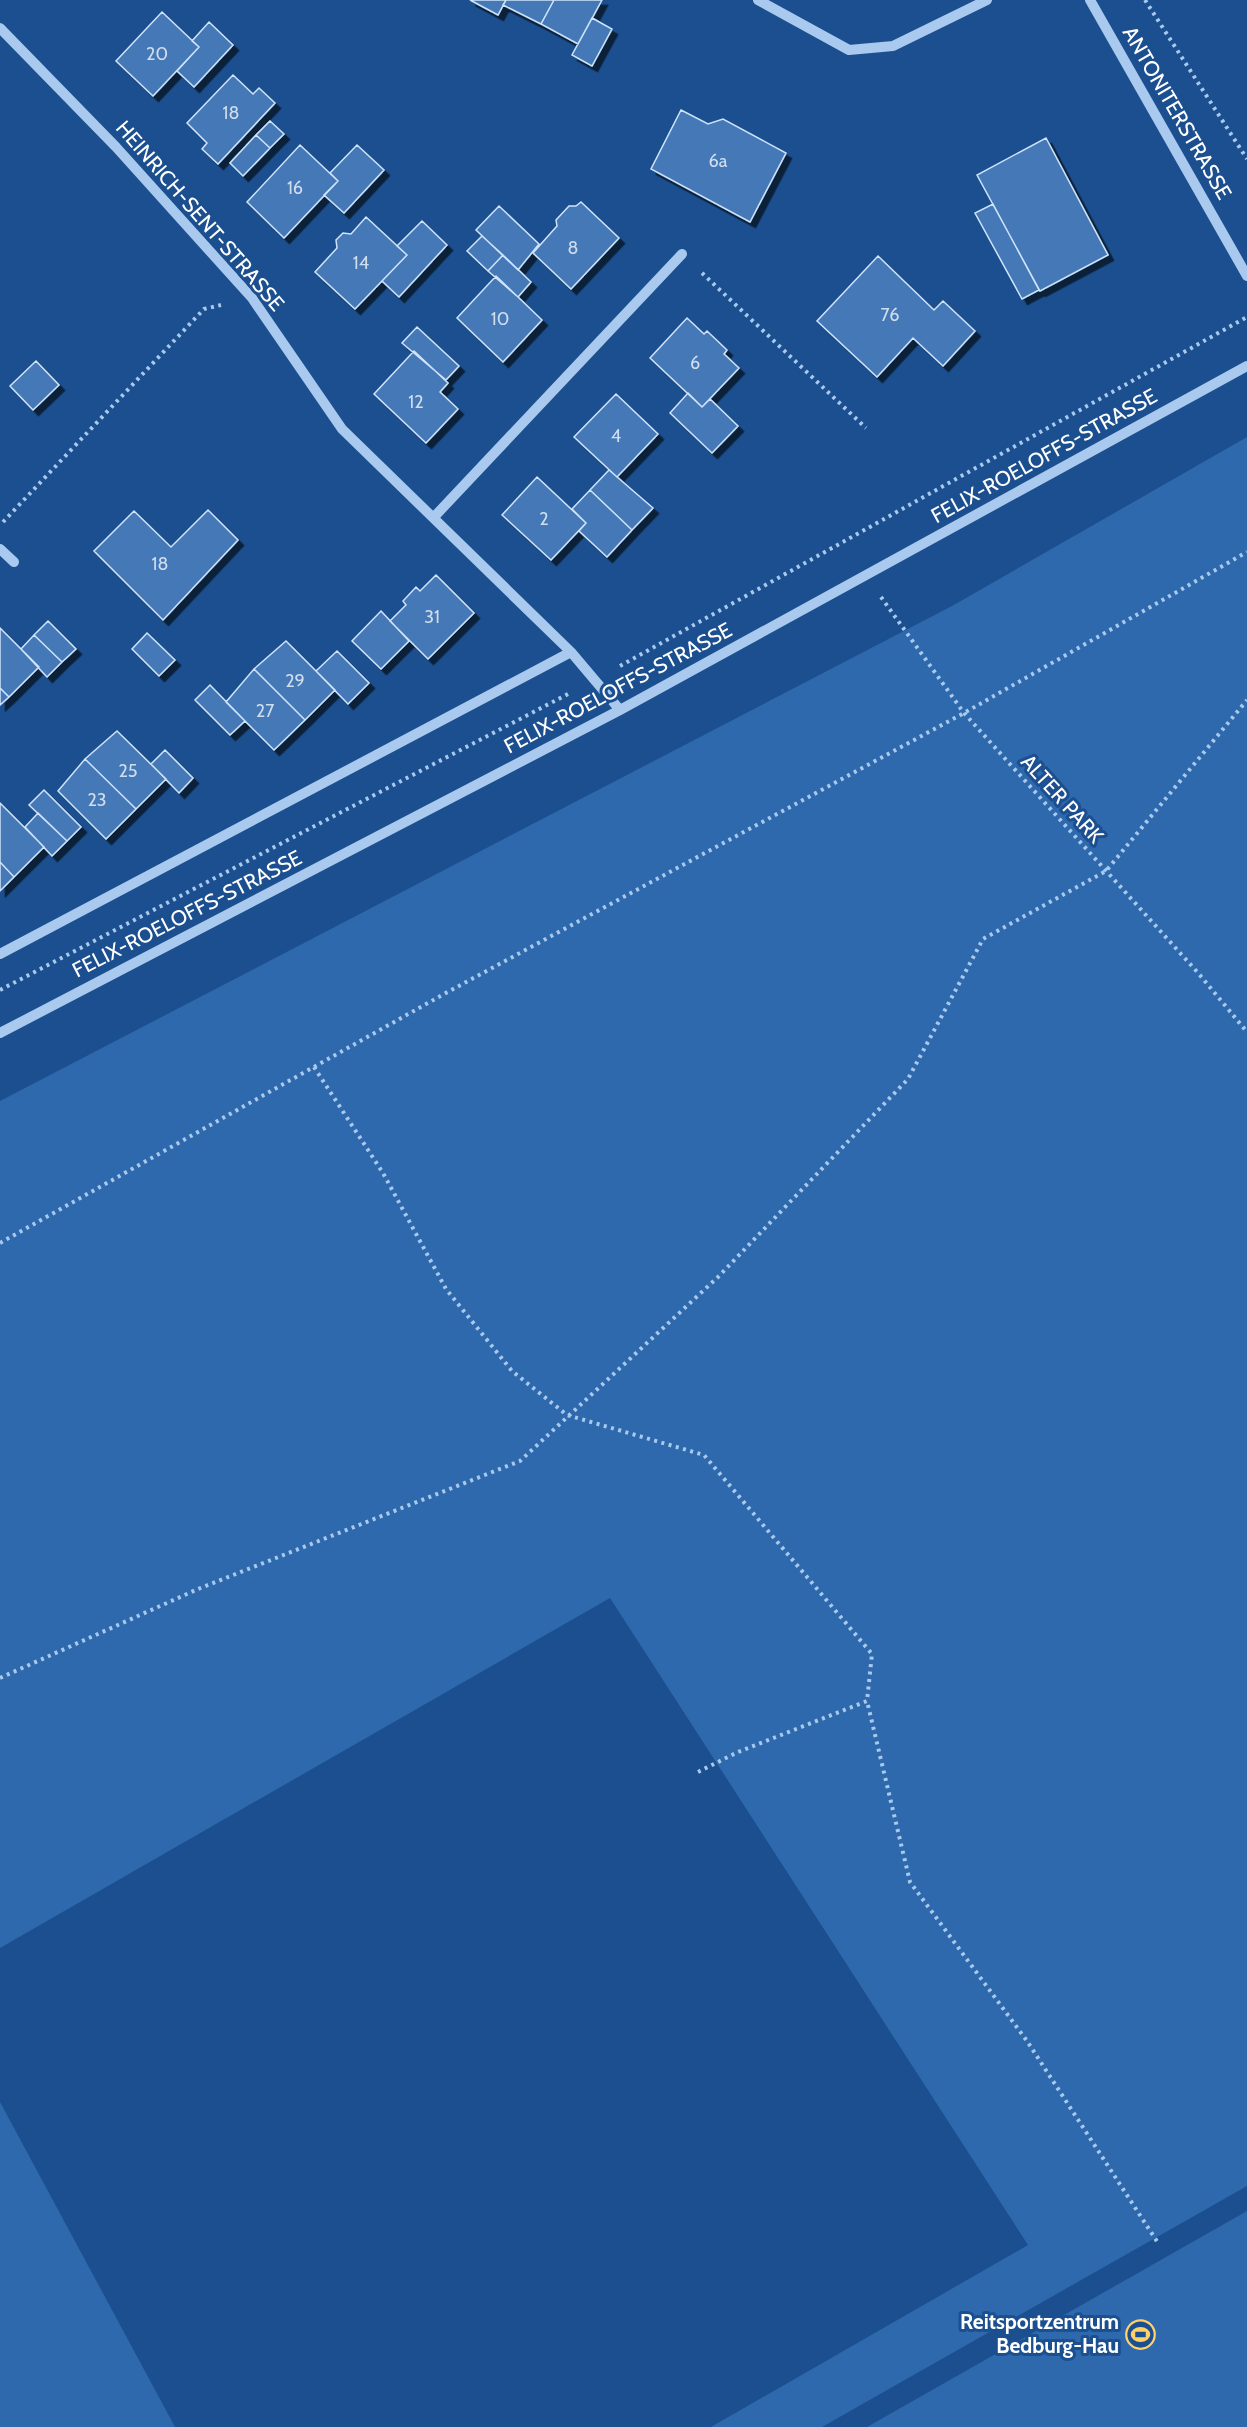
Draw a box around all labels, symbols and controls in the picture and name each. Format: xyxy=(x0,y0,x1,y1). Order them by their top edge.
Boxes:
street label: ANTONITERSTRASSE xyxy=(1118,22,1237,204)
house number: 20 xyxy=(146,43,168,65)
house number: 18 xyxy=(223,102,239,124)
street label: HEINRICH-SENT-STRASSE xyxy=(111,115,290,316)
house number: 6a xyxy=(709,150,728,172)
house number: 16 xyxy=(287,177,303,199)
house number: 8 xyxy=(568,237,578,259)
house number: 14 xyxy=(353,252,369,274)
house number: 76 xyxy=(881,304,899,326)
house number: 10 xyxy=(491,308,509,330)
house number: 6 xyxy=(690,352,700,374)
street label: FELIX-ROELOFFS-STRASSE xyxy=(926,383,1161,528)
house number: 12 xyxy=(408,391,424,413)
house number: 4 xyxy=(611,425,621,447)
house number: 2 xyxy=(539,508,549,530)
house number: 18 xyxy=(152,553,168,575)
house number: 31 xyxy=(424,606,440,628)
street label: FELIX-ROELOFFS-STRASSE xyxy=(500,617,736,758)
house number: 29 xyxy=(285,670,305,692)
house number: 27 xyxy=(256,700,274,722)
street label: ALTER PARK xyxy=(1016,749,1109,848)
house number: 25 xyxy=(118,760,138,782)
house number: 23 xyxy=(87,789,107,811)
street label: FELIX-ROELOFFS-STRASSE xyxy=(68,845,306,982)
place label: Reitsportzentrum Bedburg-Hau xyxy=(960,2309,1119,2358)
sports icon: Reitsportzentrum Bedburg-Hau xyxy=(1124,2318,1156,2350)

